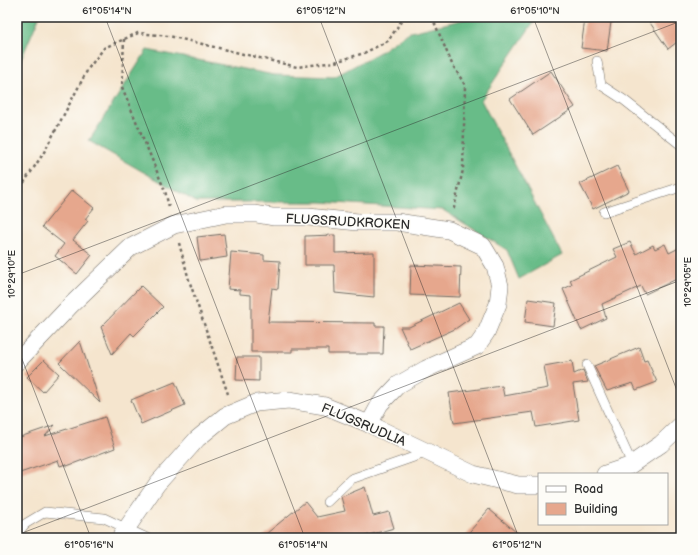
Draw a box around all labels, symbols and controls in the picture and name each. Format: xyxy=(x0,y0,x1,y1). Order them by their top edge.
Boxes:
text: 61°05'14"N xyxy=(82,5,132,17)
text: 61°05'12"N xyxy=(296,5,346,17)
text: 61°05'10"N xyxy=(510,5,560,17)
street label: FLUGSRUDKROKEN xyxy=(285,211,411,233)
text: 10°29'10"E xyxy=(6,249,18,298)
text: 10°29'05"E xyxy=(682,256,694,307)
street label: FLUGSRUDLIA xyxy=(319,400,408,450)
legend xyxy=(538,473,668,525)
text: Road xyxy=(574,482,603,497)
text: Building xyxy=(574,502,618,517)
text: 61°05'16"N xyxy=(64,539,114,551)
text: 61°05'14"N xyxy=(278,539,328,551)
text: 61°05'12"N xyxy=(492,539,542,551)

